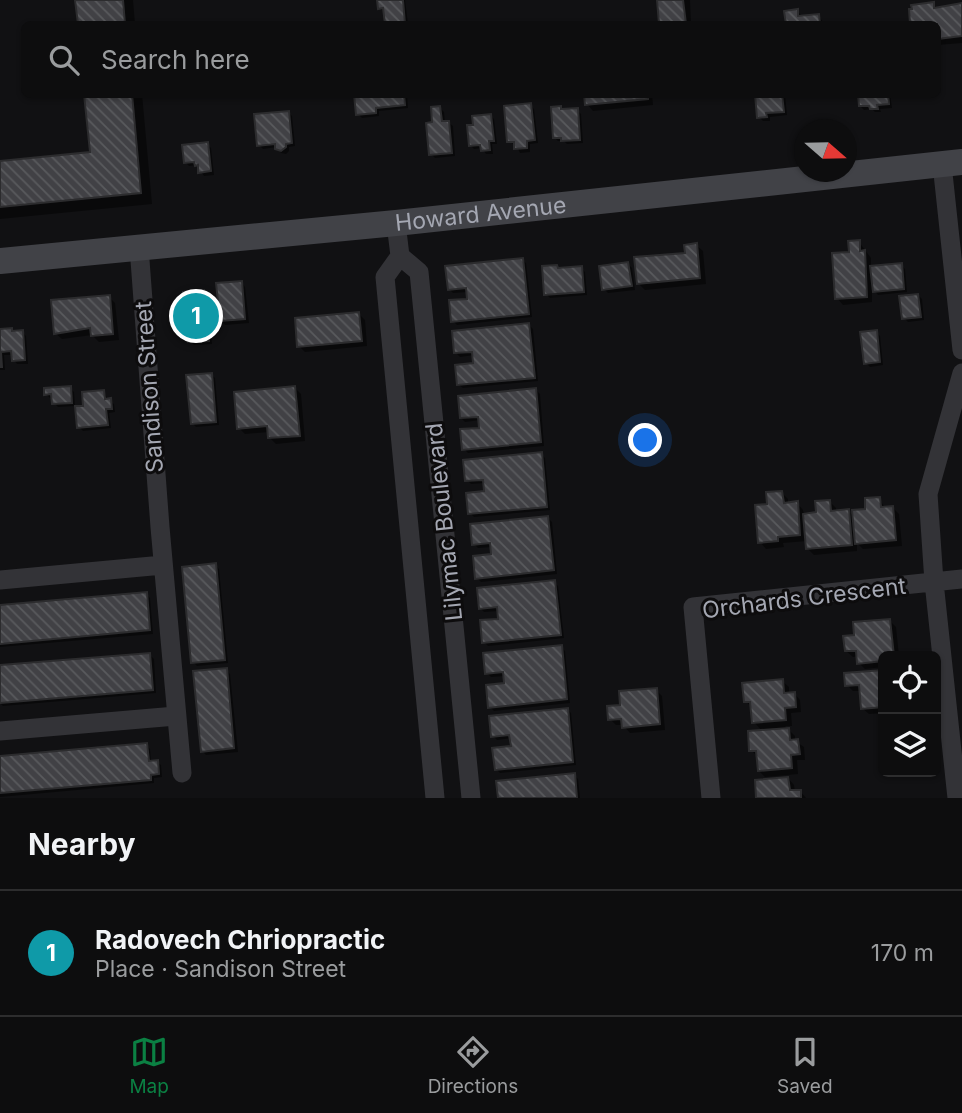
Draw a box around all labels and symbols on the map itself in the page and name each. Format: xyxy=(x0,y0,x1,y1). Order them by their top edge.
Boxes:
north arrow xyxy=(794,119,857,182)
street label: Howard Avenue xyxy=(394,191,568,237)
pin: 1 xyxy=(173,290,219,342)
street label: Sandison Street xyxy=(129,300,169,474)
street label: Lilymac Boulevard xyxy=(420,422,468,622)
your location xyxy=(628,423,662,457)
street label: Orchards Crescent xyxy=(701,572,908,624)

